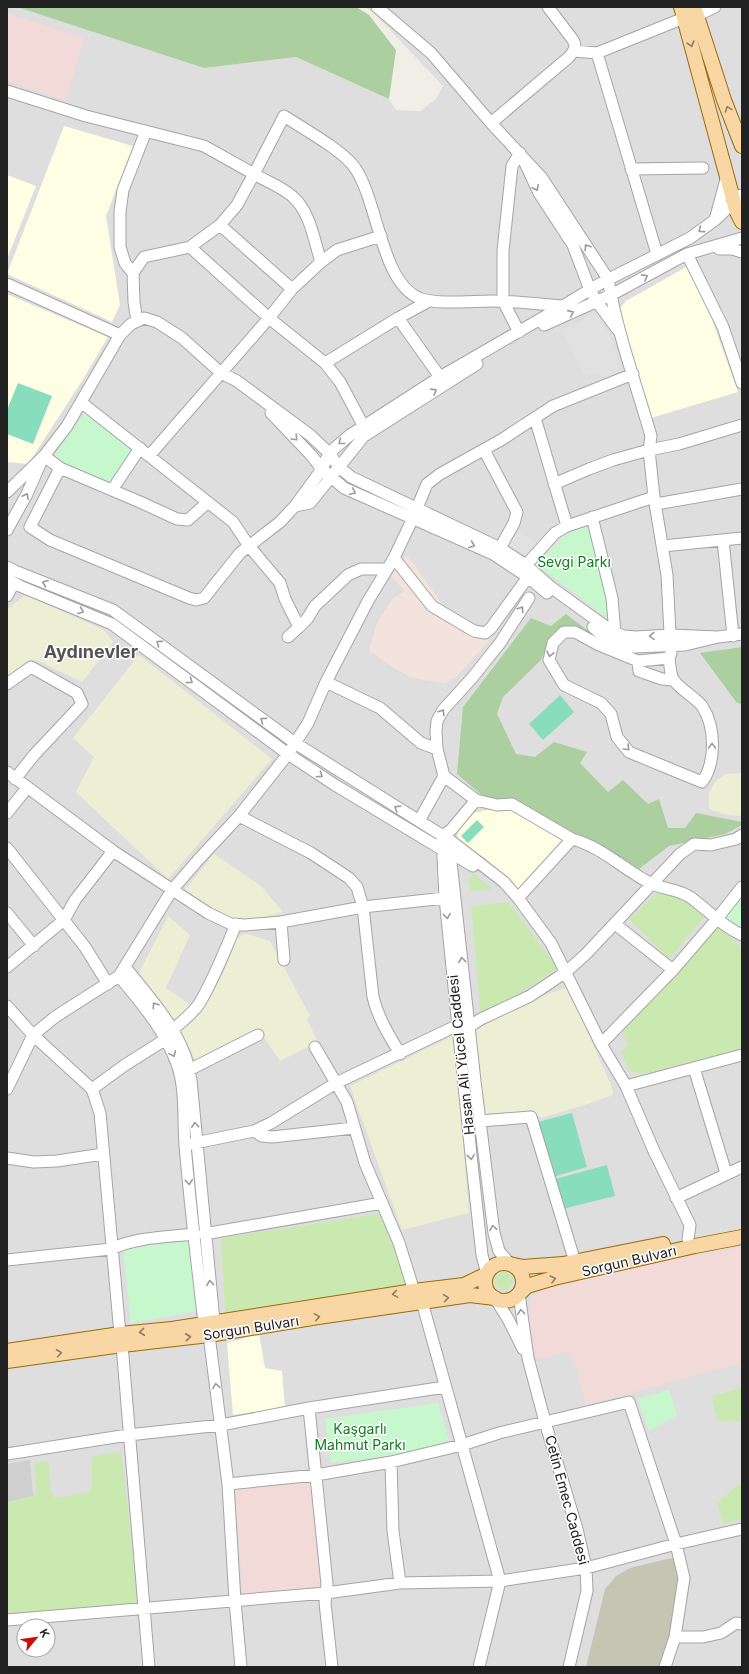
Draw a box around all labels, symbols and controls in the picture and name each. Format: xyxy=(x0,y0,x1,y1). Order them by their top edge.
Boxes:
one-way arrow xyxy=(686,41,695,48)
one-way arrow xyxy=(724,106,732,113)
one-way arrow xyxy=(531,184,539,191)
one-way arrow xyxy=(699,225,706,232)
one-way arrow xyxy=(585,244,592,251)
one-way arrow xyxy=(641,274,648,282)
one-way arrow xyxy=(567,310,574,318)
one-way arrow xyxy=(430,388,437,396)
one-way arrow xyxy=(290,433,297,440)
one-way arrow xyxy=(339,437,346,444)
one-way arrow xyxy=(349,487,356,495)
one-way arrow xyxy=(21,492,28,500)
one-way arrow xyxy=(467,540,475,548)
park label: Sevgi Parkı xyxy=(537,553,611,570)
one-way arrow xyxy=(41,580,49,588)
one-way arrow xyxy=(516,606,524,613)
one-way arrow xyxy=(78,607,85,615)
one-way arrow xyxy=(649,632,655,641)
district label: Aydınevler xyxy=(44,641,138,662)
one-way arrow xyxy=(156,641,163,648)
one-way arrow xyxy=(547,651,555,657)
one-way arrow xyxy=(185,677,192,684)
one-way arrow xyxy=(438,709,445,716)
one-way arrow xyxy=(261,718,268,725)
one-way arrow xyxy=(622,743,629,751)
one-way arrow xyxy=(708,743,716,749)
one-way arrow xyxy=(316,770,323,778)
one-way arrow xyxy=(394,805,401,812)
one-way arrow xyxy=(442,913,451,919)
one-way arrow xyxy=(458,957,467,963)
street label: Hasan Ali Yücel Caddesi xyxy=(444,974,477,1136)
one-way arrow xyxy=(152,1002,160,1009)
one-way arrow xyxy=(168,1050,176,1057)
one-way arrow xyxy=(191,1122,200,1128)
one-way arrow xyxy=(467,1154,476,1160)
one-way arrow xyxy=(184,1179,193,1185)
one-way arrow xyxy=(490,1225,498,1231)
street label: Sorgun Bulvarı xyxy=(580,1241,678,1280)
one-way arrow xyxy=(550,1275,557,1283)
one-way arrow xyxy=(205,1280,214,1286)
one-way arrow xyxy=(392,1289,398,1297)
one-way arrow xyxy=(442,1294,449,1303)
one-way arrow xyxy=(517,1309,526,1315)
street label: Sorgun Bulvarı xyxy=(202,1312,300,1343)
one-way arrow xyxy=(314,1313,320,1322)
one-way arrow xyxy=(139,1327,145,1336)
one-way arrow xyxy=(185,1333,192,1342)
one-way arrow xyxy=(56,1349,63,1358)
one-way arrow xyxy=(212,1383,220,1389)
park label: Kaşgarlı Mahmut Parkı xyxy=(314,1420,406,1453)
street label: Cetin Emec Caddesi xyxy=(542,1433,593,1567)
north arrow xyxy=(16,1618,56,1658)
text: K xyxy=(37,1626,53,1640)

